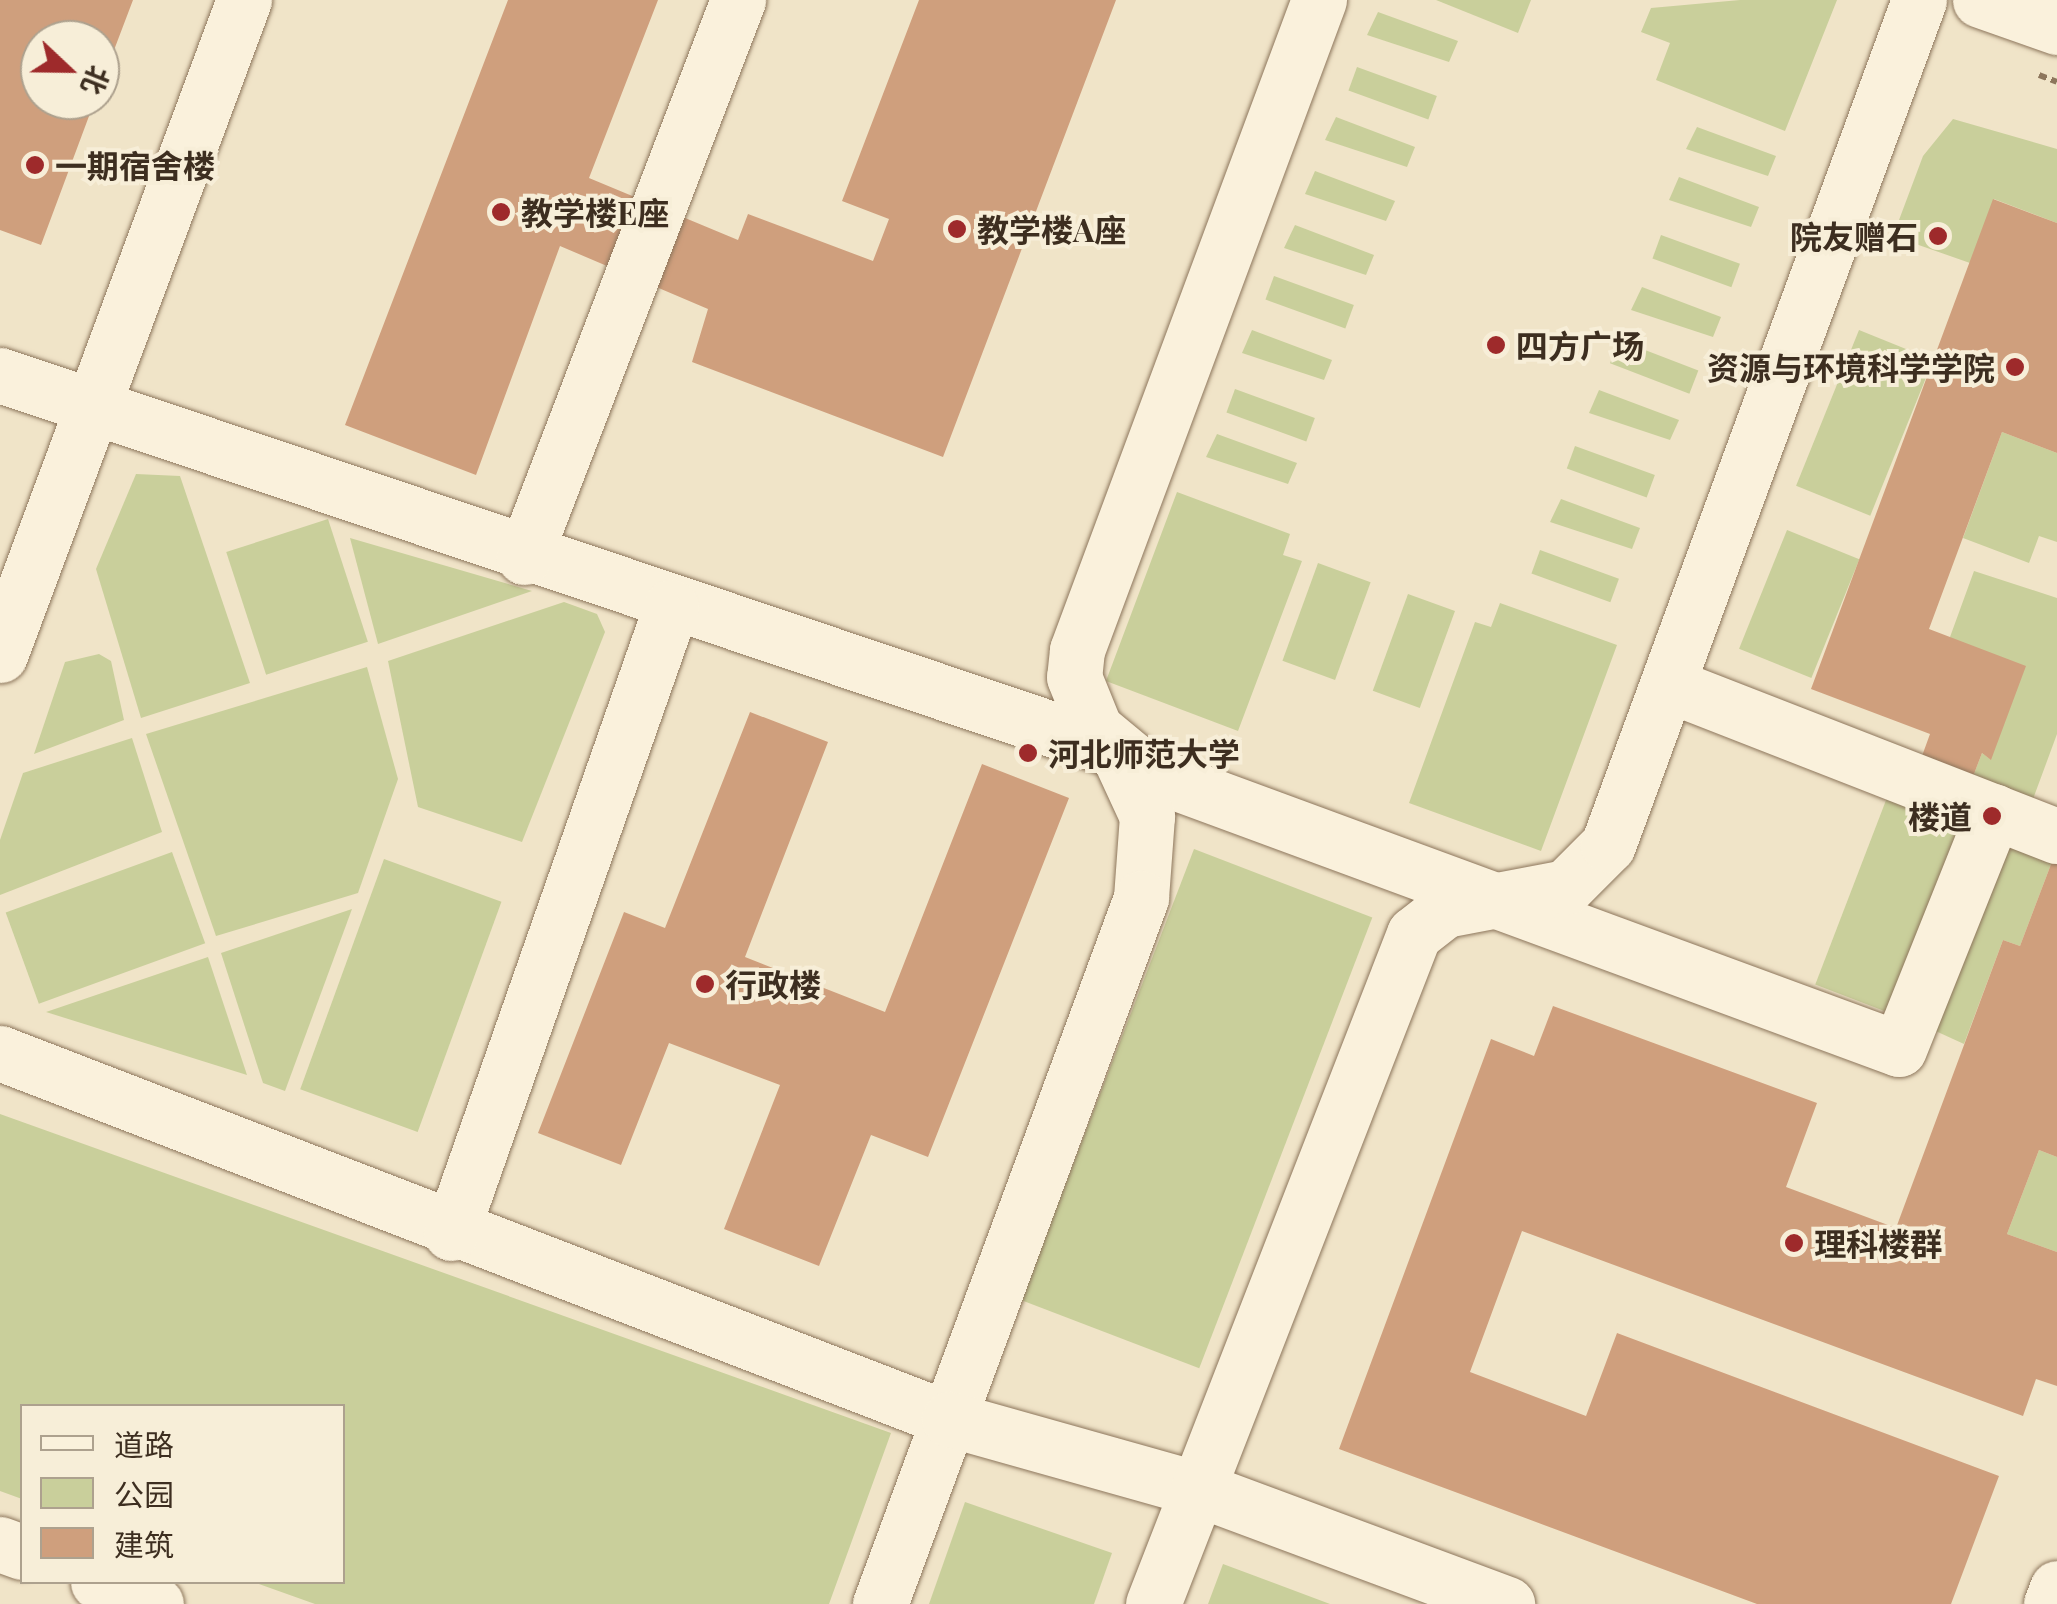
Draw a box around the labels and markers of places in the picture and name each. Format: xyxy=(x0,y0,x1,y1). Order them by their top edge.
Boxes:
place label: 一期宿舍楼 xyxy=(55,146,215,184)
marker: 一期宿舍楼 xyxy=(24,154,46,176)
place label: 教学楼E座 xyxy=(521,193,669,231)
marker: 教学楼E座 xyxy=(490,201,512,223)
place label: 教学楼A座 xyxy=(977,210,1126,248)
place label: 院友赠石 xyxy=(1790,217,1918,255)
marker: 教学楼A座 xyxy=(946,218,968,240)
marker: 院友赠石 xyxy=(1927,225,1949,247)
place label: 四方广场 xyxy=(1516,326,1644,364)
marker: 四方广场 xyxy=(1485,334,1507,356)
place label: 资源与环境科学学院 xyxy=(1707,348,1995,386)
marker: 资源与环境科学学院 xyxy=(2004,356,2026,378)
place label: 河北师范大学 xyxy=(1048,734,1240,772)
marker: 河北师范大学 xyxy=(1017,742,1039,764)
place label: 楼道 xyxy=(1908,797,1972,835)
marker: 楼道 xyxy=(1981,805,2003,827)
place label: 行政楼 xyxy=(725,965,821,1003)
marker: 行政楼 xyxy=(694,973,716,995)
place label: 理科楼群 xyxy=(1814,1224,1942,1262)
marker: 理科楼群 xyxy=(1783,1232,1805,1254)

